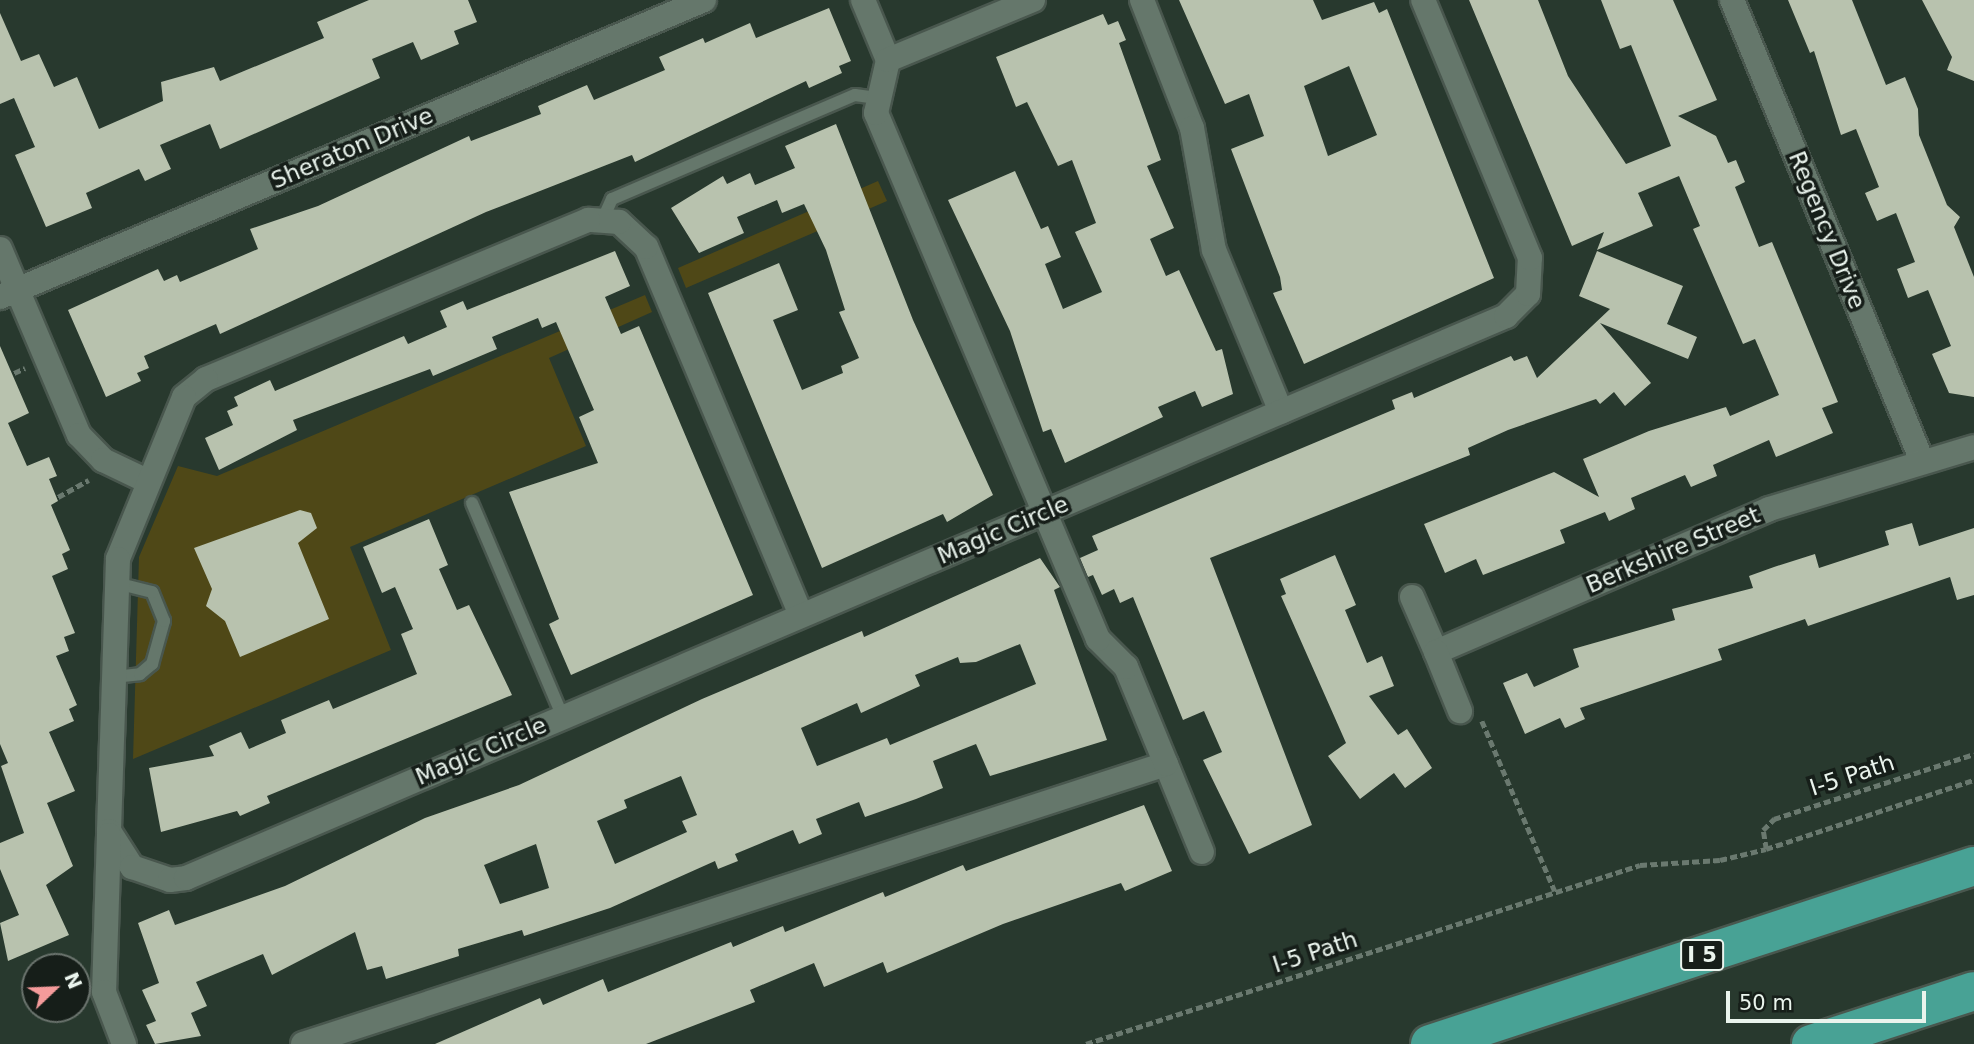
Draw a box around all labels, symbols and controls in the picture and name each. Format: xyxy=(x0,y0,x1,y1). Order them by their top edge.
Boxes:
street label: Sheraton Drive xyxy=(267,101,437,195)
street label: Regency Drive xyxy=(1783,147,1871,313)
street label: Magic Circle xyxy=(933,490,1073,570)
street label: Berkshire Street xyxy=(1582,501,1764,599)
street label: Magic Circle xyxy=(411,711,551,791)
street label: I-5 Path xyxy=(1806,748,1898,802)
street label: I-5 Path xyxy=(1269,925,1361,979)
road number: I 5 xyxy=(1679,937,1725,972)
north arrow xyxy=(21,953,91,1023)
text: N xyxy=(60,969,87,992)
scale bar xyxy=(1729,978,1928,1022)
text: 50 m xyxy=(1739,991,1793,1015)

